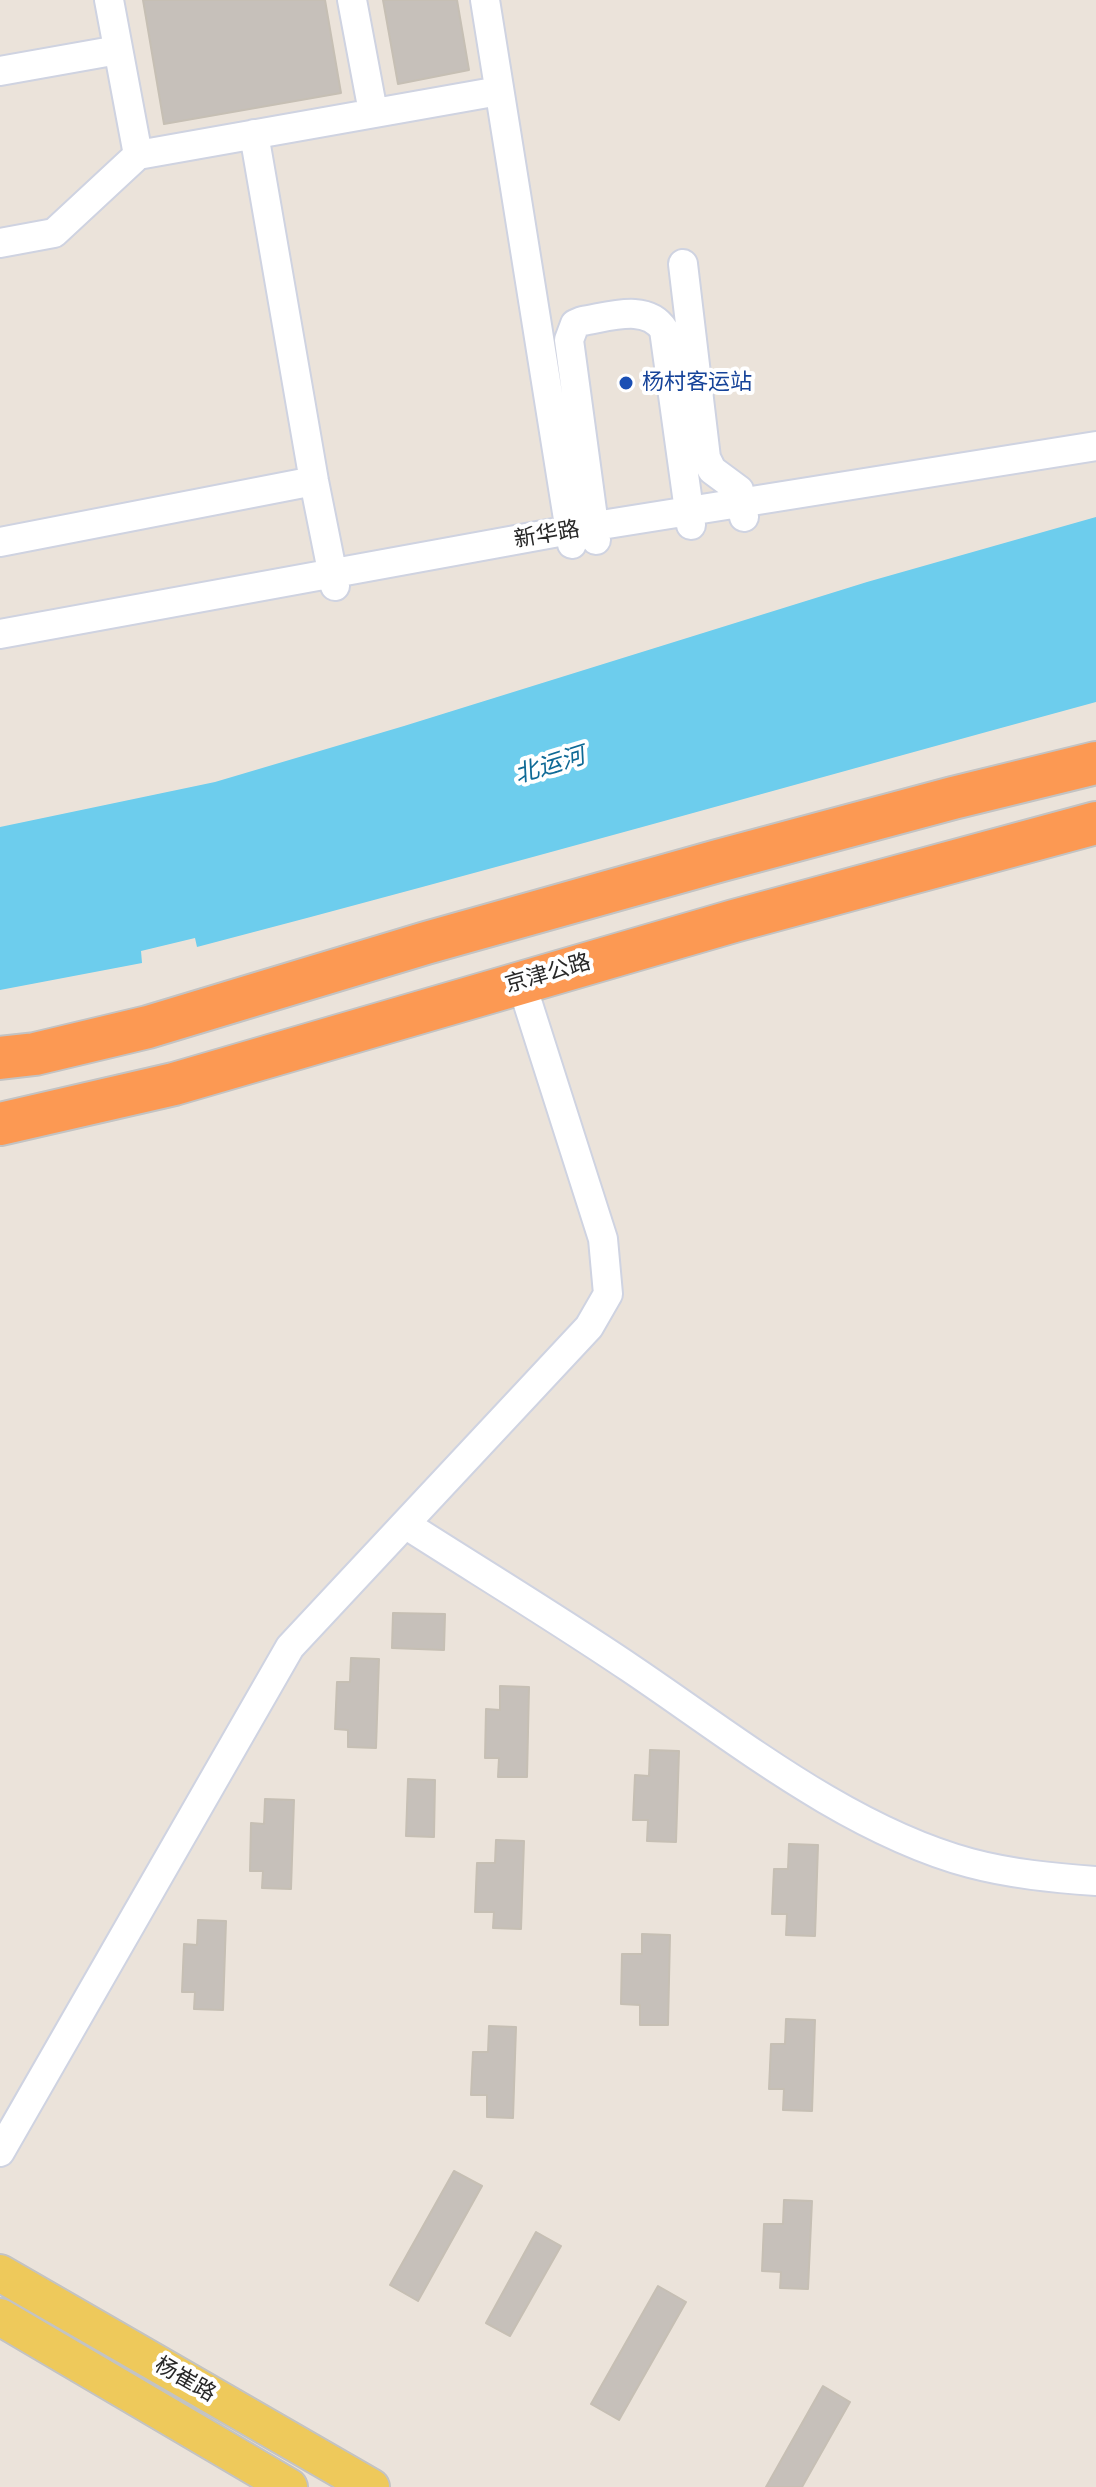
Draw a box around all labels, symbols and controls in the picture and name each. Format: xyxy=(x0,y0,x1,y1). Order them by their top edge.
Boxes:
place label: 杨村客运站 xyxy=(642,370,752,396)
marker: 杨村客运站 xyxy=(617,374,635,392)
street label: 新华路 xyxy=(512,516,582,554)
water label: 北运河 xyxy=(511,742,589,790)
street label: 京津公路 xyxy=(502,949,594,999)
street label: 杨崔路 xyxy=(150,2352,220,2408)

